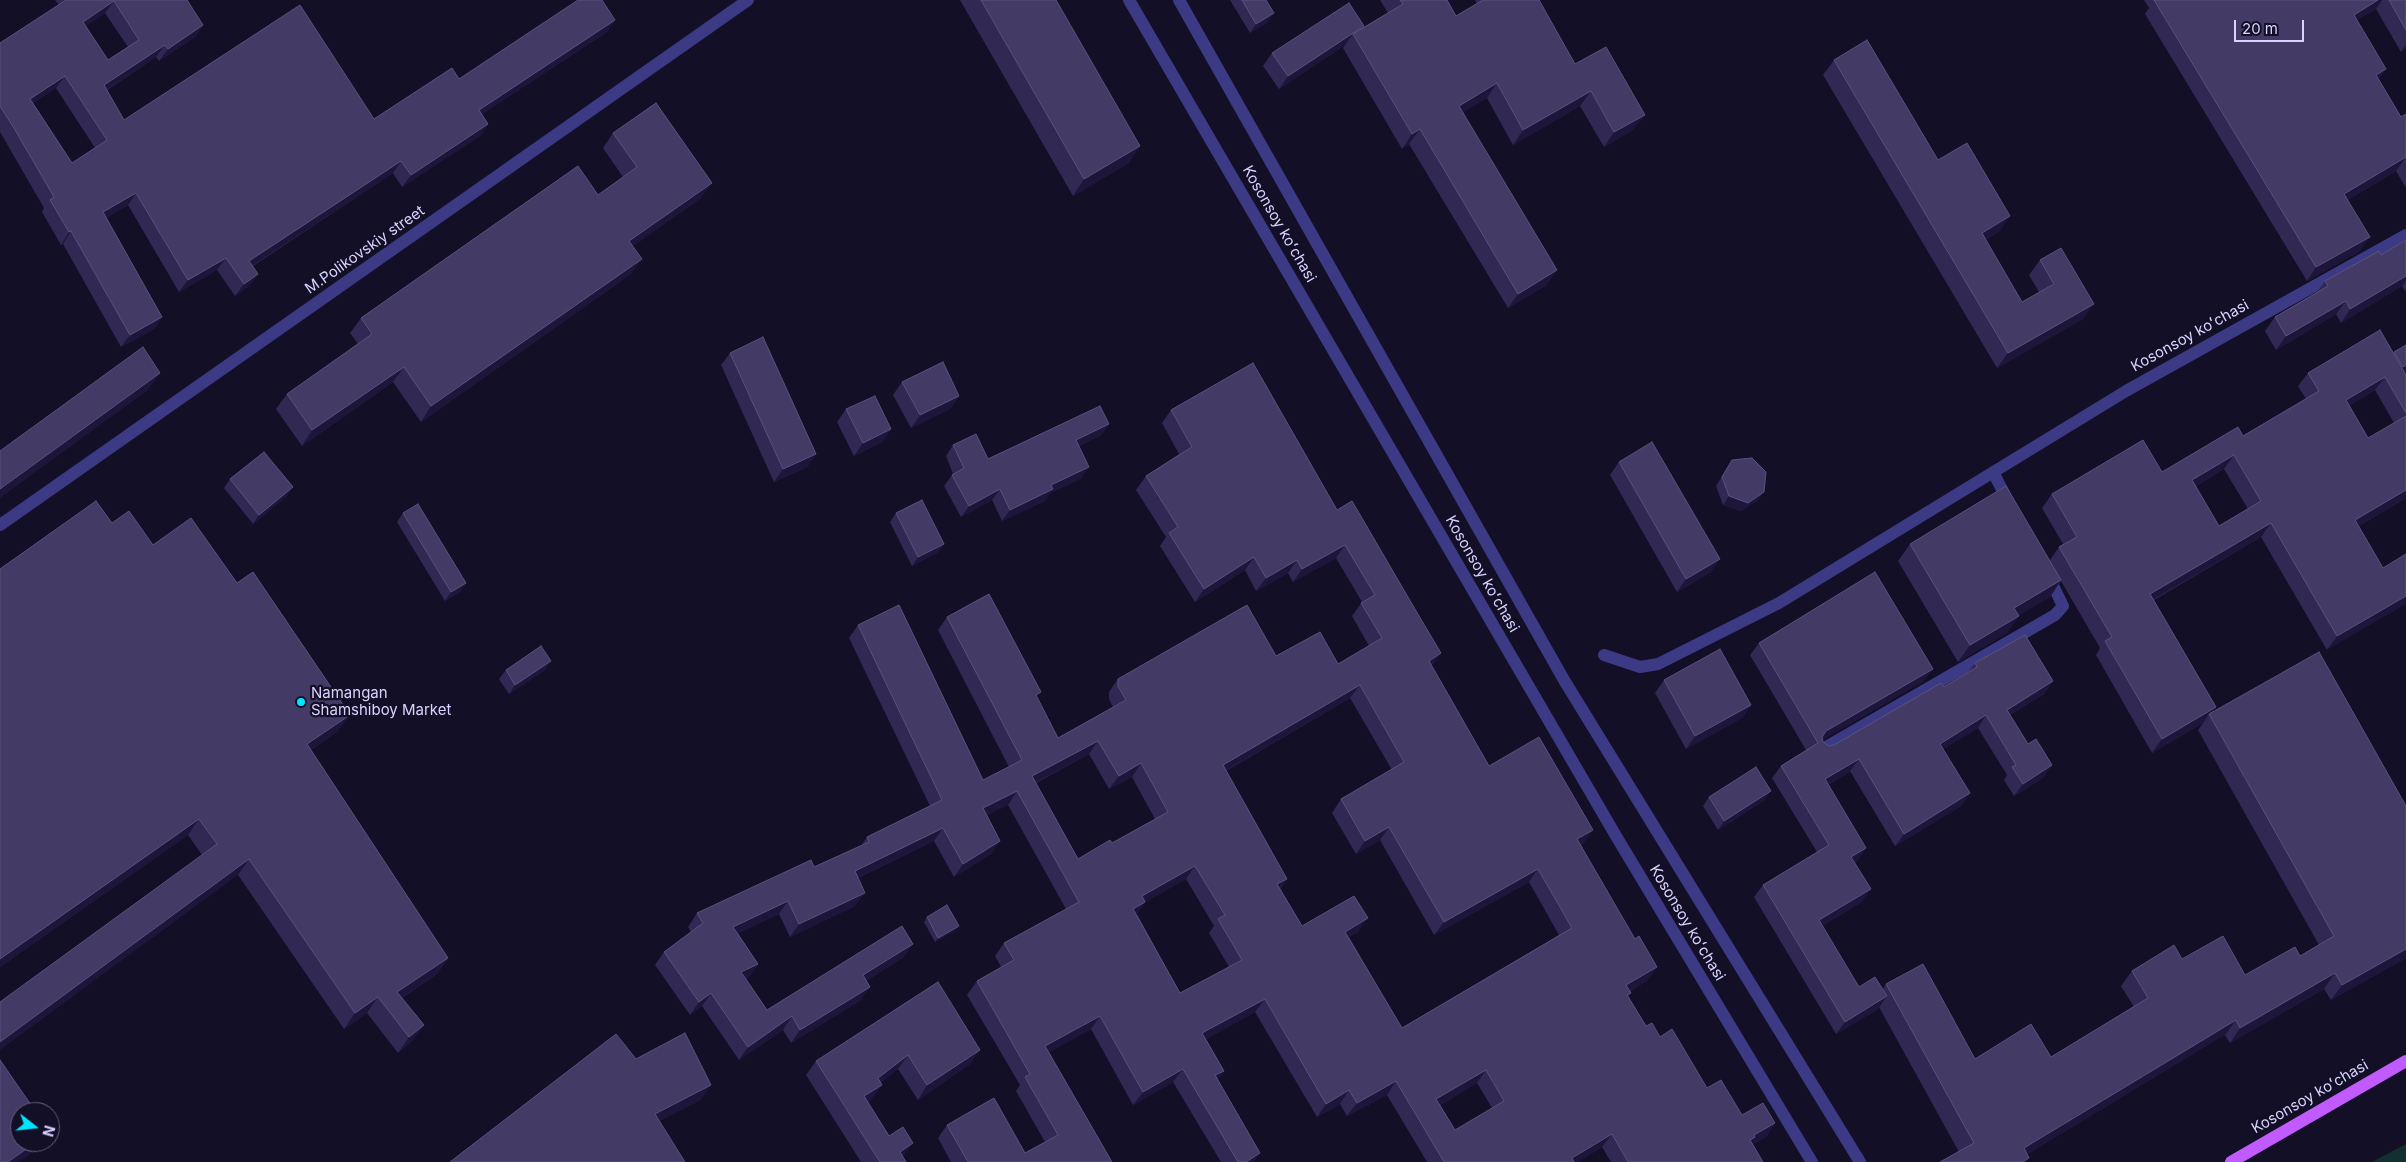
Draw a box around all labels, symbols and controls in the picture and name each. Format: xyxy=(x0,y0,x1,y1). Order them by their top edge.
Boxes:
scale bar xyxy=(2236,10,2306,42)
text: 20 m xyxy=(2242,19,2278,38)
street label: Kosonsoy koʻchasi xyxy=(1238,162,1320,286)
street label: M.Polikovskiy street xyxy=(302,202,428,298)
street label: Kosonsoy koʻchasi xyxy=(2128,296,2252,376)
street label: Kosonsoy koʻchasi xyxy=(1441,512,1523,636)
place label: Namangan Shamshiboy Market xyxy=(311,684,451,719)
marker: Namangan Shamshiboy Market xyxy=(295,696,307,708)
street label: Kosonsoy koʻchasi xyxy=(1645,862,1729,984)
street label: Kosonsoy koʻchasi xyxy=(2248,1056,2372,1138)
north arrow xyxy=(10,1102,60,1152)
text: N xyxy=(39,1124,59,1138)

